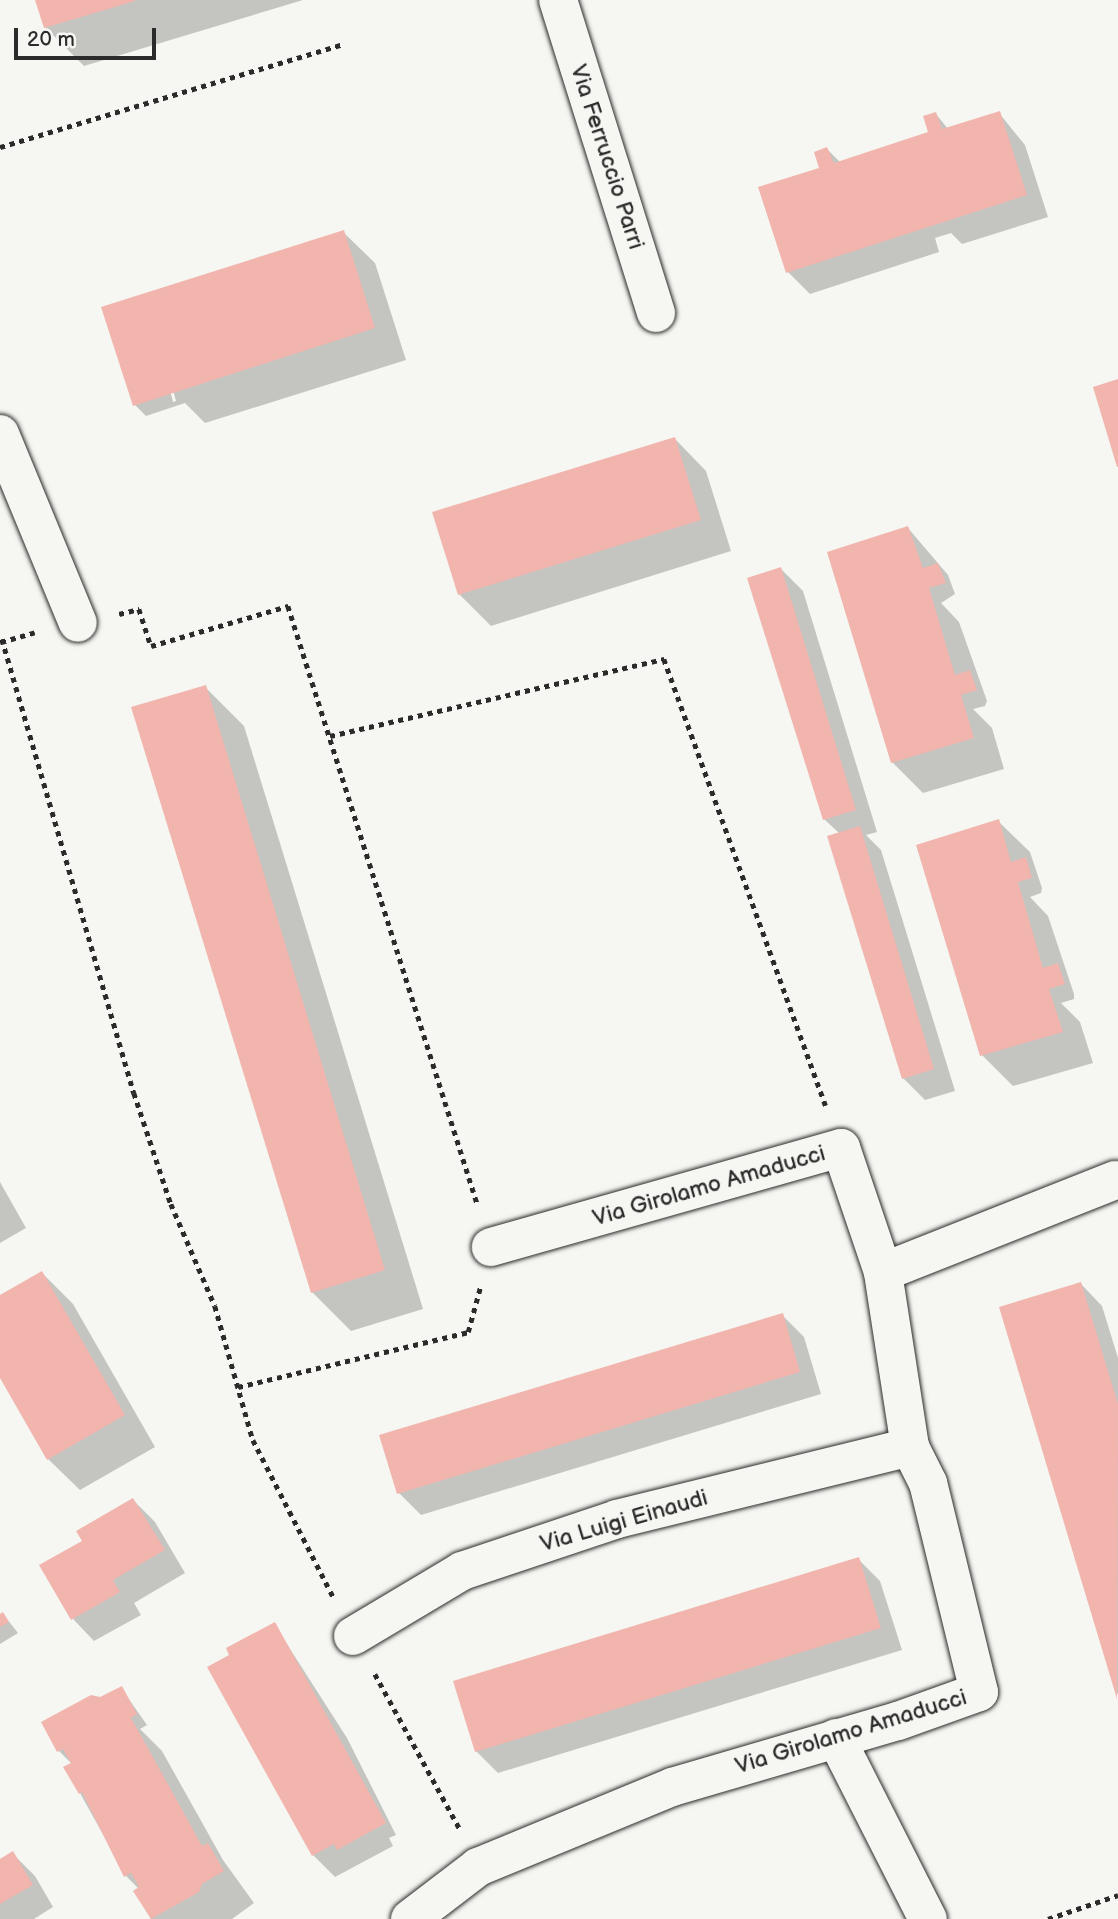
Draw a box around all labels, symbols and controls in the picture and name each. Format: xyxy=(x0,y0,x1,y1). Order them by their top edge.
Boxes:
scale bar xyxy=(18,14,159,58)
text: 20 m xyxy=(27,27,75,52)
street label: Via Ferruccio Parri xyxy=(564,61,650,253)
street label: Via Girolamo Amaducci xyxy=(590,1140,828,1232)
street label: Via Luigi Einaudi xyxy=(537,1484,711,1558)
street label: Via Girolamo Amaducci xyxy=(732,1684,970,1780)

